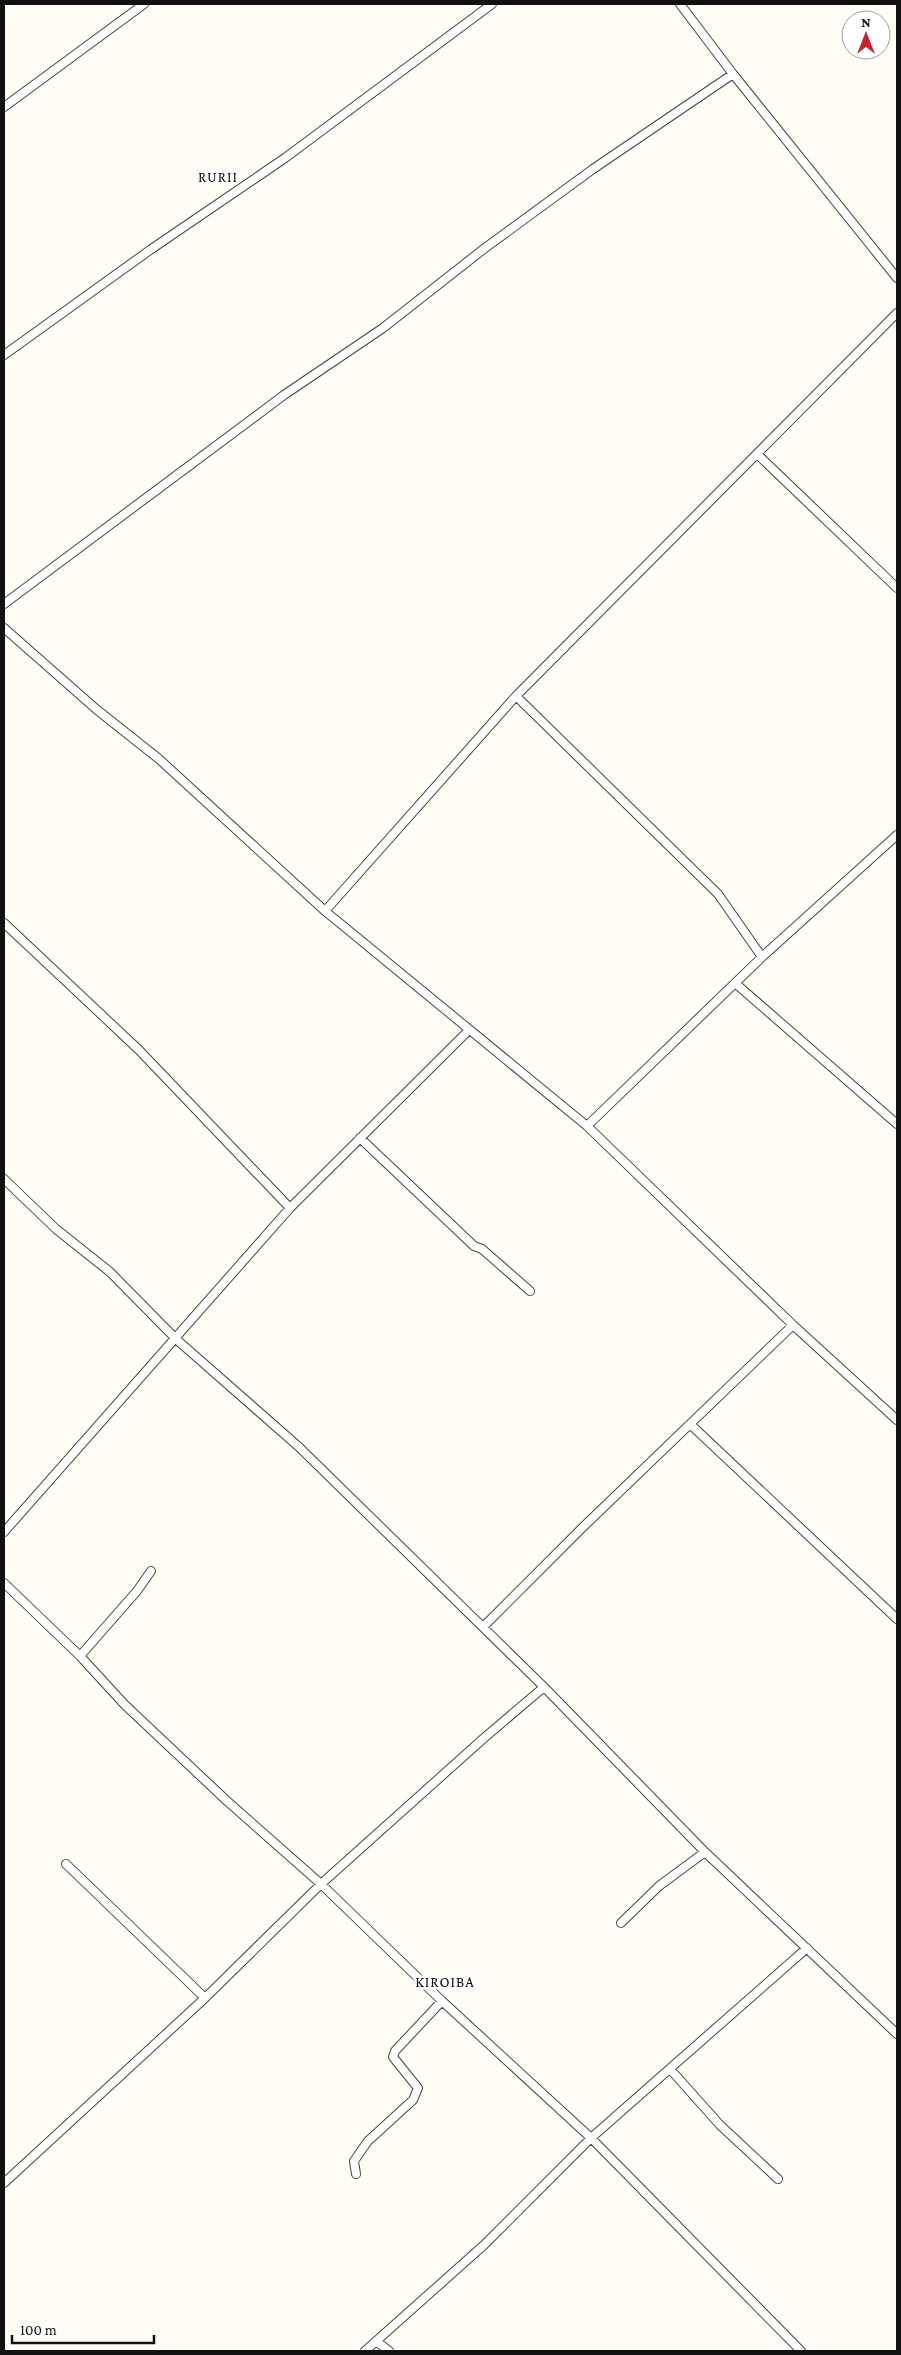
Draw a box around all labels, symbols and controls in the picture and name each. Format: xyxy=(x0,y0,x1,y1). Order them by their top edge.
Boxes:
north arrow xyxy=(841,10,891,60)
text: N xyxy=(861,14,871,30)
district label: RURII xyxy=(198,169,238,185)
district label: KIROIBA xyxy=(415,1974,475,1990)
scale bar xyxy=(12,2312,155,2344)
text: 100 m xyxy=(20,2322,57,2338)

